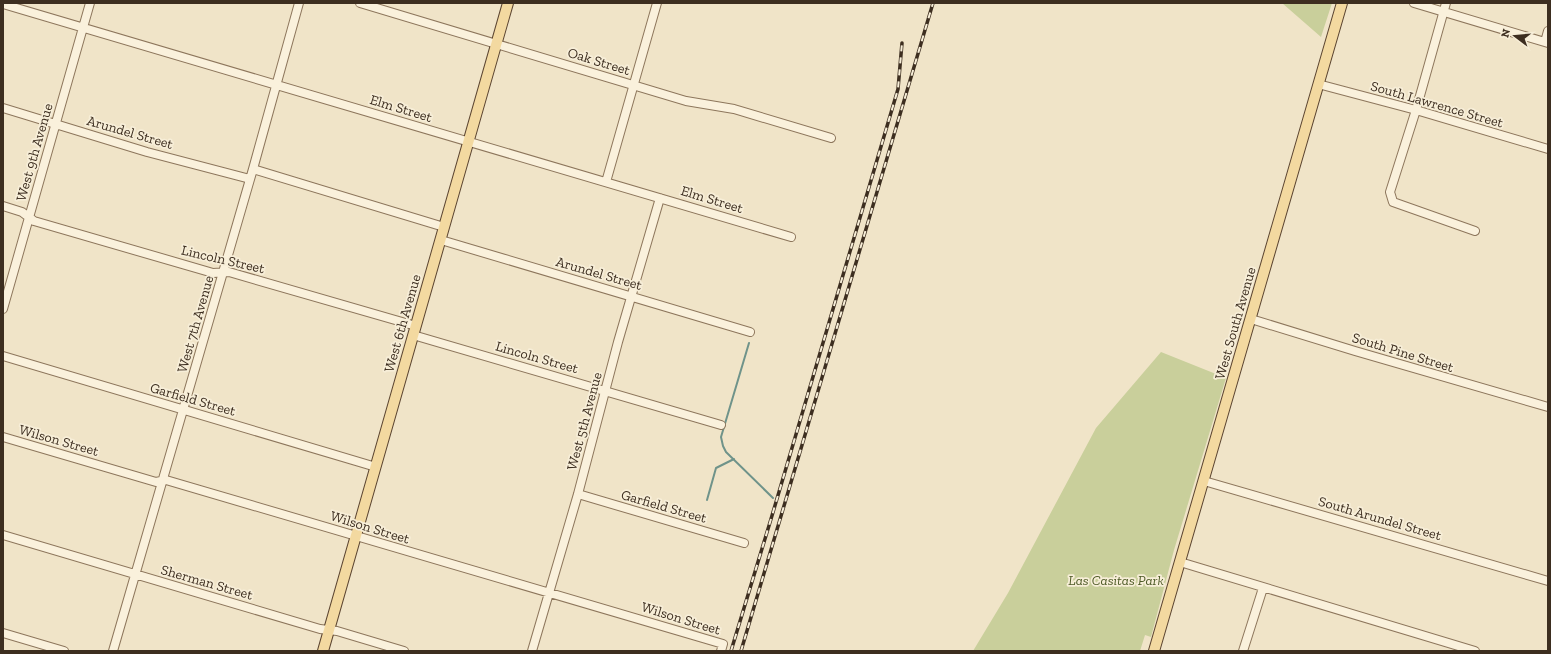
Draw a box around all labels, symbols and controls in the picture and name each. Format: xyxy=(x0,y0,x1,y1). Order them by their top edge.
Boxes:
north arrow xyxy=(1495,16,1535,56)
text: N xyxy=(1498,27,1513,39)
street label: Oak Street xyxy=(566,44,633,79)
street label: South Lawrence Street xyxy=(1369,77,1506,132)
street label: Elm Street xyxy=(368,91,435,126)
street label: West 9th Avenue xyxy=(12,101,57,203)
street label: Arundel Street xyxy=(85,112,176,153)
street label: Elm Street xyxy=(679,182,746,217)
street label: Lincoln Street xyxy=(180,242,267,278)
street label: Arundel Street xyxy=(554,253,645,294)
street label: West South Avenue xyxy=(1211,265,1260,381)
street label: West 6th Avenue xyxy=(380,272,425,374)
street label: West 7th Avenue xyxy=(174,273,218,375)
street label: South Pine Street xyxy=(1350,329,1456,376)
street label: Lincoln Street xyxy=(494,338,581,378)
street label: West 5th Avenue xyxy=(563,370,606,472)
street label: Garfield Street xyxy=(148,379,238,420)
street label: Wilson Street xyxy=(17,421,101,460)
street label: Garfield Street xyxy=(619,486,709,527)
street label: South Arundel Street xyxy=(1316,493,1444,544)
street label: Wilson Street xyxy=(328,507,412,548)
street label: Sherman Street xyxy=(159,561,255,604)
park label: Las Casitas Park xyxy=(1068,572,1164,589)
street label: Wilson Street xyxy=(639,598,723,639)

